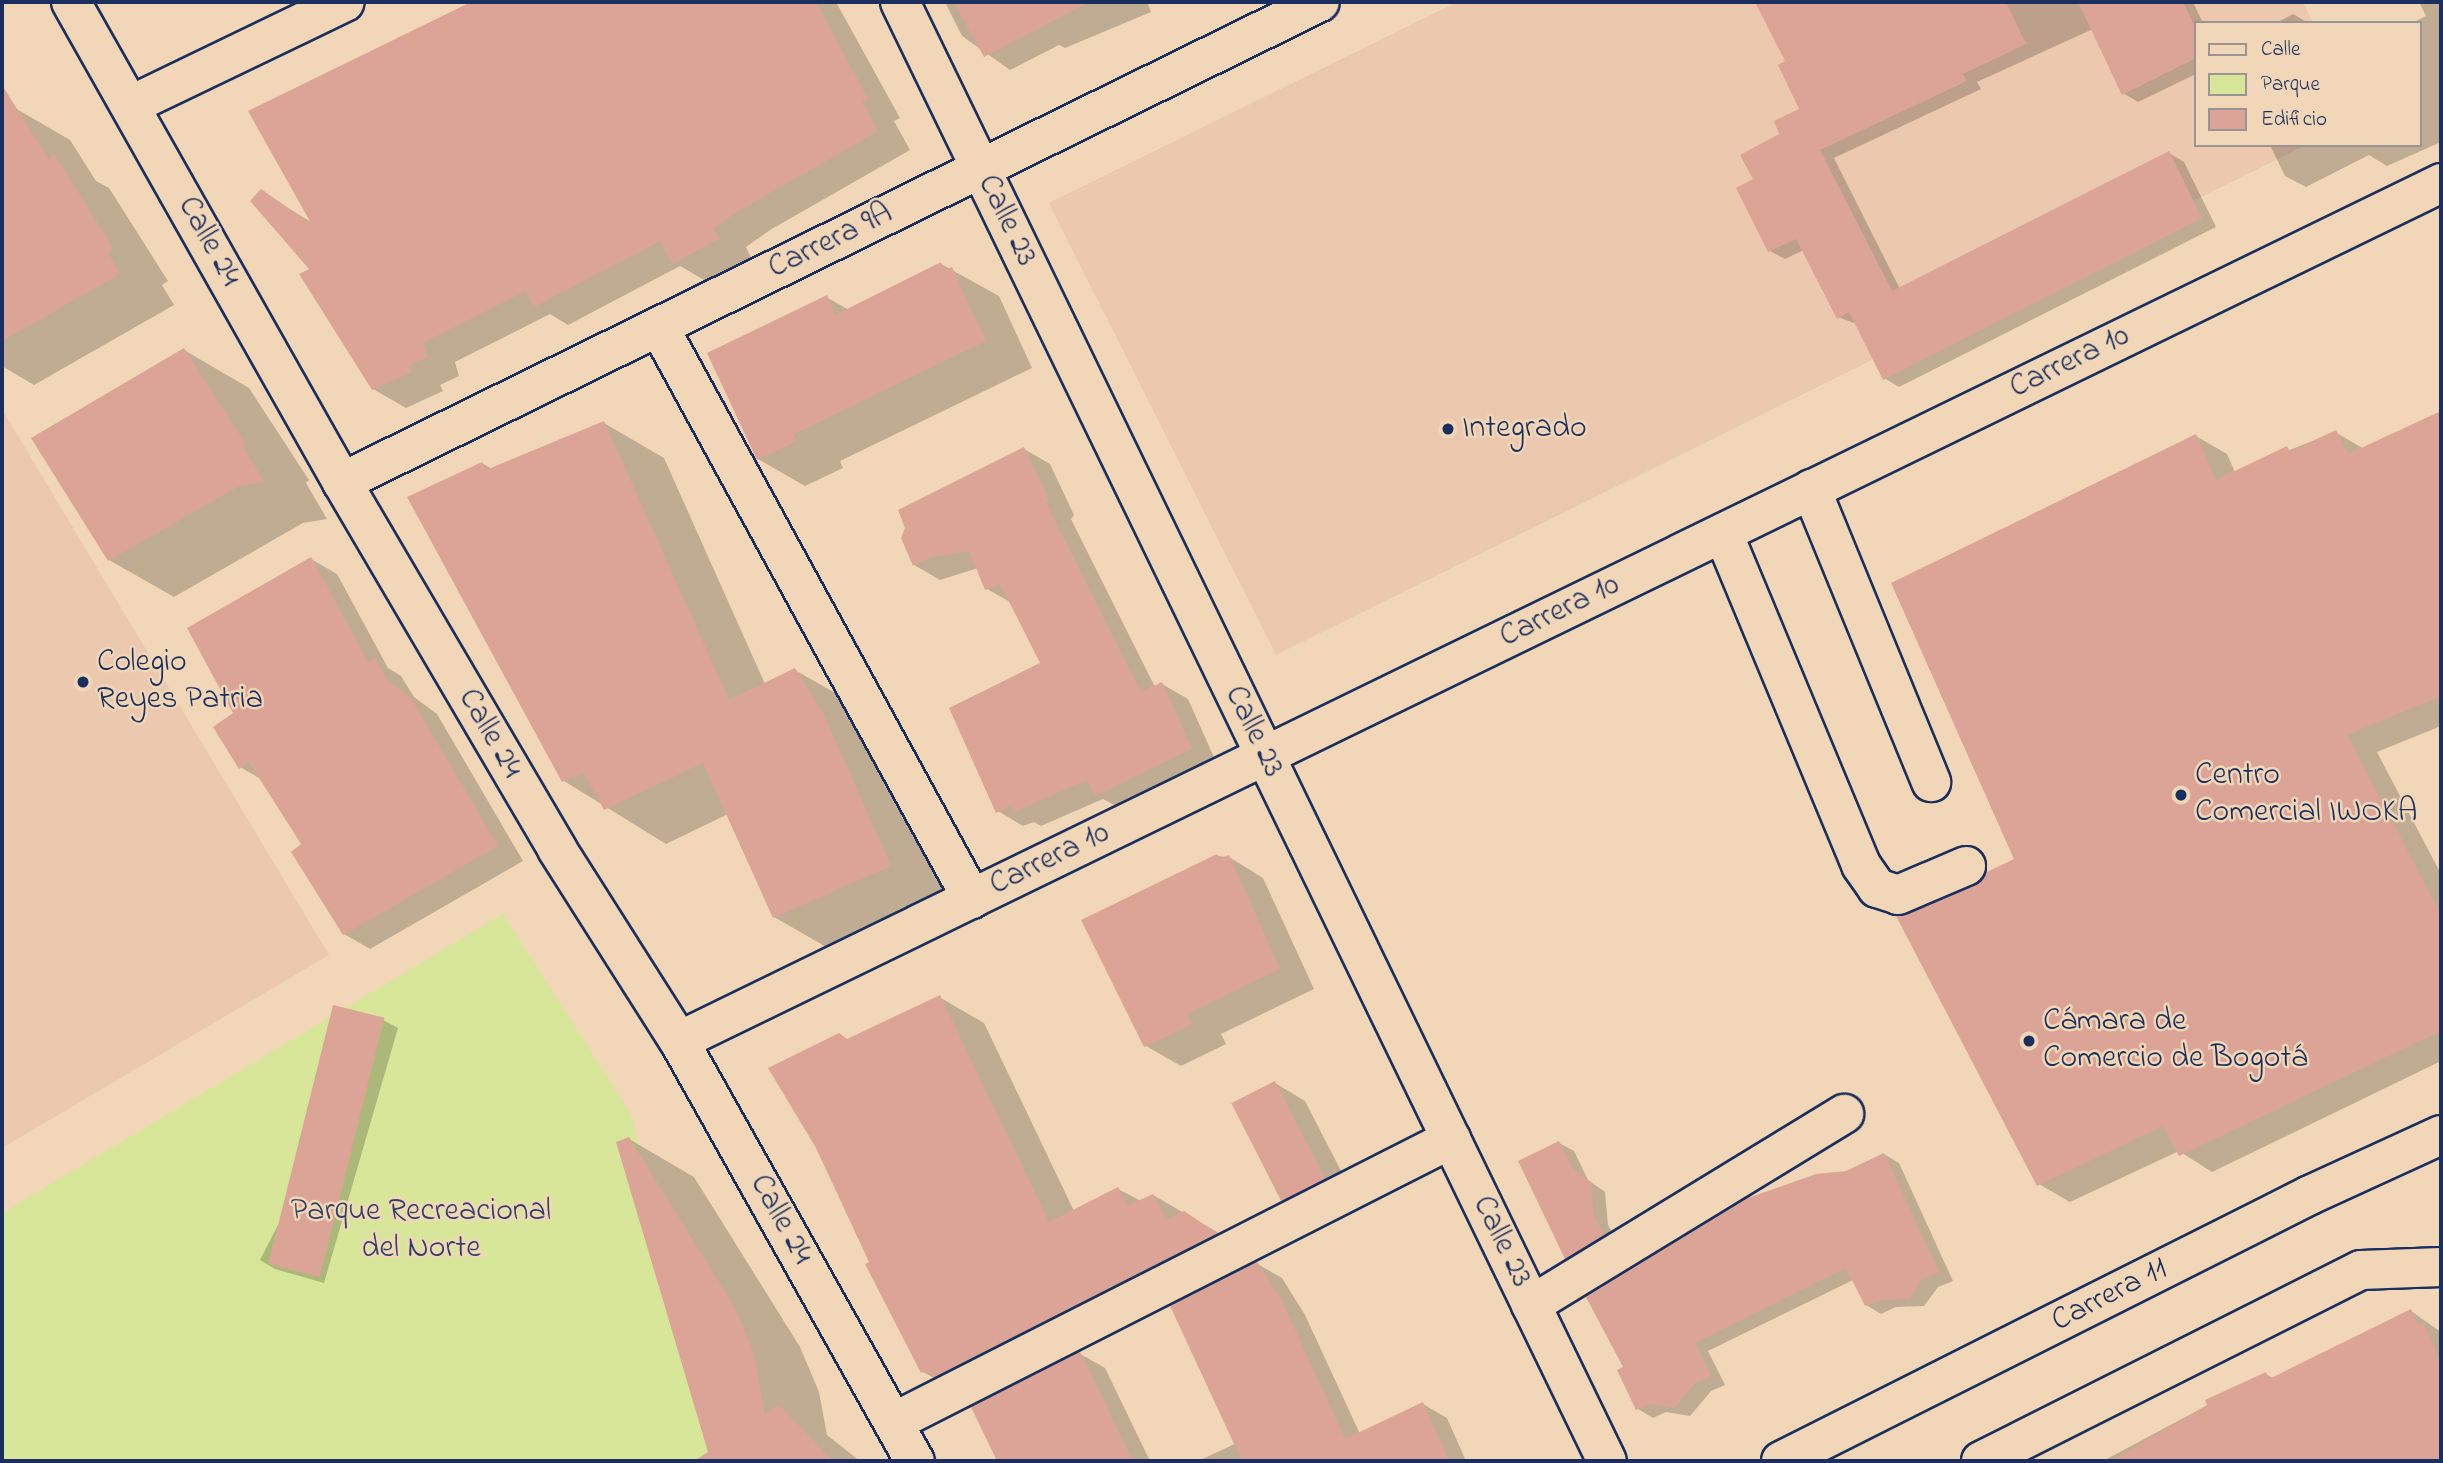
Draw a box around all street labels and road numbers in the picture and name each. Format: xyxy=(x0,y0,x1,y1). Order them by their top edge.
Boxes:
street label: Calle 23 xyxy=(967,169,1045,273)
street label: Calle 24 xyxy=(168,190,248,294)
street label: Carrera 9A xyxy=(763,195,899,289)
street label: Carrera 10 xyxy=(2004,318,2136,408)
street label: Carrera 10 xyxy=(1494,567,1626,657)
street label: Calle 23 xyxy=(1214,680,1292,784)
street label: Calle 24 xyxy=(448,682,530,786)
street label: Carrera 10 xyxy=(984,815,1116,905)
street label: Calle 24 xyxy=(740,1168,820,1272)
street label: Calle 23 xyxy=(1462,1190,1540,1294)
street label: Carrera 11 xyxy=(2046,1251,2174,1341)

